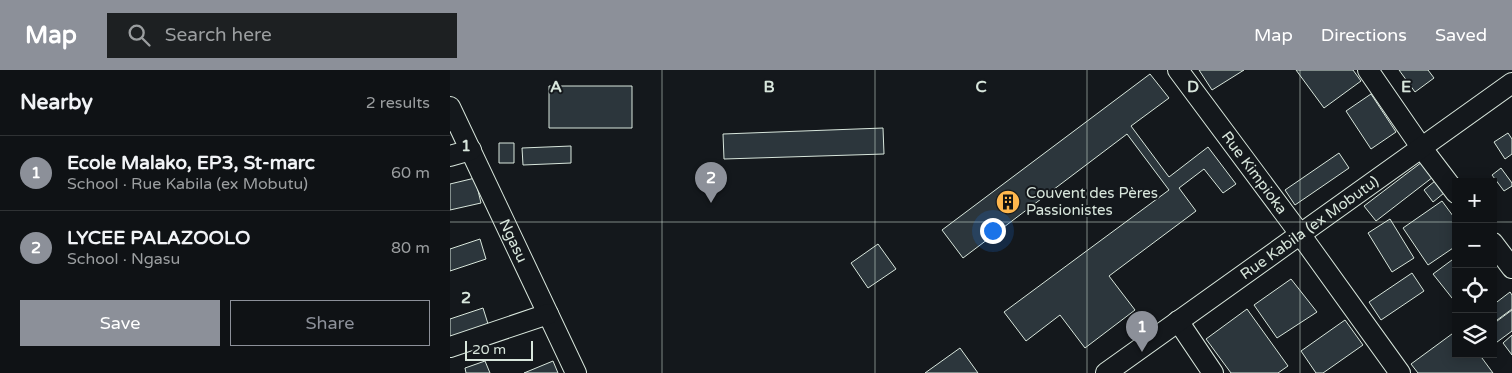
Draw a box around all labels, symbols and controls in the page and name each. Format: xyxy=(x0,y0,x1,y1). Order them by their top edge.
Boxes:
search box xyxy=(107,13,457,58)
text: Map xyxy=(25,21,77,50)
icon: search xyxy=(125,21,153,49)
text: Search here xyxy=(165,24,272,46)
text: Map xyxy=(1254,24,1293,46)
text: Directions xyxy=(1321,24,1407,46)
text: Saved xyxy=(1435,24,1487,46)
text: A xyxy=(550,77,562,97)
text: B xyxy=(763,77,775,97)
text: C xyxy=(975,77,987,97)
text: D xyxy=(1187,77,1199,97)
text: E xyxy=(1401,77,1411,97)
text: Nearby xyxy=(20,90,93,115)
text: 2 results xyxy=(366,93,430,113)
street label: Rue Kimpioka xyxy=(1218,128,1291,218)
text: 1 xyxy=(461,136,471,156)
text: Ecole Malako, EP3, St-marc xyxy=(67,152,315,174)
pin: 2 xyxy=(695,162,727,203)
text: 1 xyxy=(31,163,41,183)
text: 60 m xyxy=(391,163,430,183)
street label: Rue Kabila (ex Mobutu) xyxy=(1237,172,1382,283)
text: School · Rue Kabila (ex Mobutu) xyxy=(67,174,308,194)
map controls xyxy=(1452,178,1497,358)
button: + xyxy=(1452,178,1497,223)
place label: Couvent des Pères Passionistes xyxy=(1026,184,1158,219)
building icon: Couvent des Pères Passionistes xyxy=(995,189,1021,215)
street label: Ngasu xyxy=(495,216,531,265)
your location xyxy=(980,218,1006,244)
button: − xyxy=(1452,223,1497,268)
text: LYCEE PALAZOOLO xyxy=(67,227,250,249)
text: 2 xyxy=(31,238,41,258)
text: 80 m xyxy=(391,238,430,258)
text: School · Ngasu xyxy=(67,249,180,269)
button: locate xyxy=(1452,268,1497,313)
text: 2 xyxy=(461,288,471,308)
button: Save xyxy=(20,300,220,346)
button: Share xyxy=(230,300,430,346)
pin: 1 xyxy=(1126,311,1158,352)
button: layers xyxy=(1452,313,1497,358)
scale bar xyxy=(465,338,532,361)
text: 20 m xyxy=(472,341,506,358)

